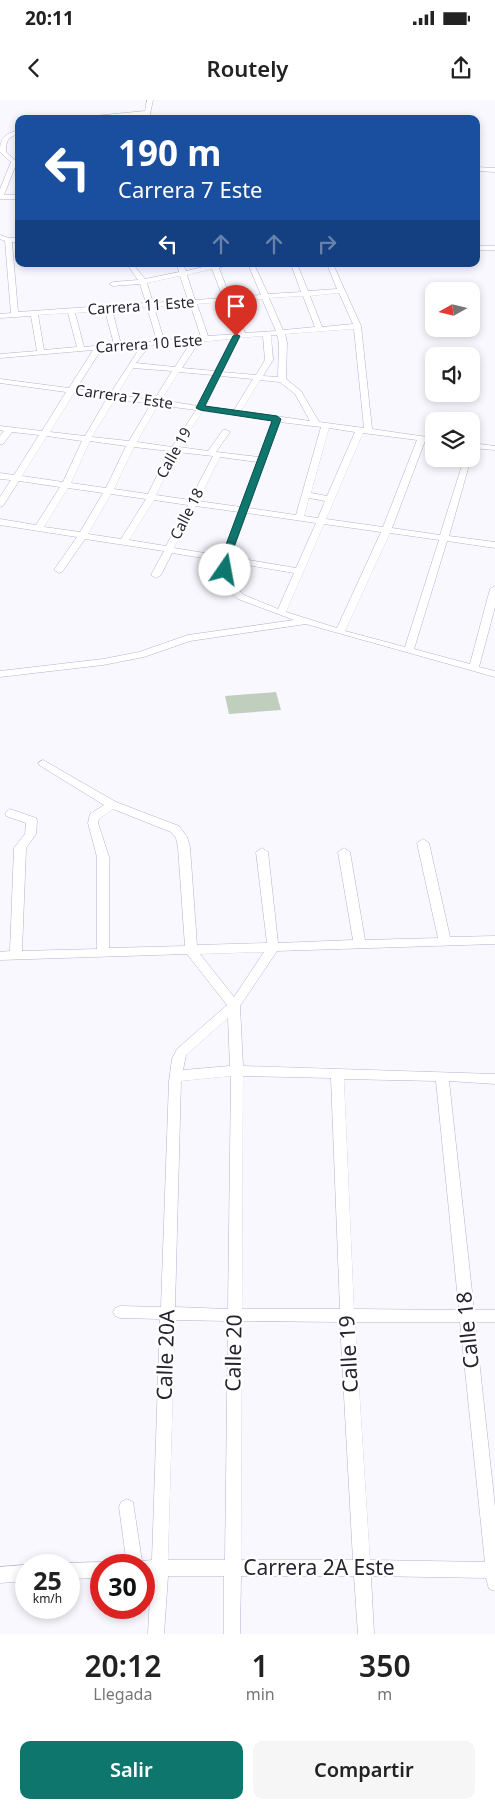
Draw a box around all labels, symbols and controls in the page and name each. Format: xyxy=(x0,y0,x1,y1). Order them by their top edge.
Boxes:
text: 20:11 xyxy=(25,5,74,31)
text: Routely xyxy=(207,53,288,83)
icon: back xyxy=(20,54,48,82)
icon: share xyxy=(447,54,475,82)
text: 190 m xyxy=(118,129,221,176)
icon: left xyxy=(35,135,100,200)
text: Carrera 7 Este xyxy=(118,174,263,204)
icon: left xyxy=(154,230,182,258)
icon: ahead xyxy=(207,230,235,258)
icon: ahead xyxy=(260,230,288,258)
icon: right xyxy=(313,230,341,258)
north arrow xyxy=(425,282,480,338)
map controls xyxy=(425,282,480,467)
pin xyxy=(215,285,257,336)
street label: Carrera 11 Este xyxy=(87,291,195,319)
icon: arrive xyxy=(222,292,250,320)
street label: Carrera 10 Este xyxy=(95,329,203,357)
button: sound xyxy=(425,347,480,402)
street label: Carrera 7 Este xyxy=(74,379,174,413)
button: layers xyxy=(425,412,480,467)
street label: Calle 19 xyxy=(151,424,195,481)
street label: Calle 18 xyxy=(165,484,208,543)
position arrow xyxy=(198,543,250,595)
street label: Calle 18 xyxy=(449,1290,485,1370)
street label: Calle 20A xyxy=(149,1309,181,1401)
street label: Calle 20 xyxy=(218,1314,248,1392)
street label: Calle 19 xyxy=(332,1315,364,1393)
street label: Carrera 2A Este xyxy=(243,1553,395,1581)
speed limit sign: 30 xyxy=(90,1554,155,1619)
text: 25 xyxy=(33,1563,62,1597)
text: km/h xyxy=(33,1590,62,1607)
text: 20:12 xyxy=(84,1645,161,1686)
text: 1 xyxy=(252,1645,269,1686)
text: 350 xyxy=(359,1645,411,1686)
text: Llegada xyxy=(93,1683,152,1705)
text: min xyxy=(246,1683,275,1705)
text: m xyxy=(377,1683,392,1705)
button: Salir xyxy=(20,1741,243,1799)
button: Compartir xyxy=(253,1741,475,1799)

